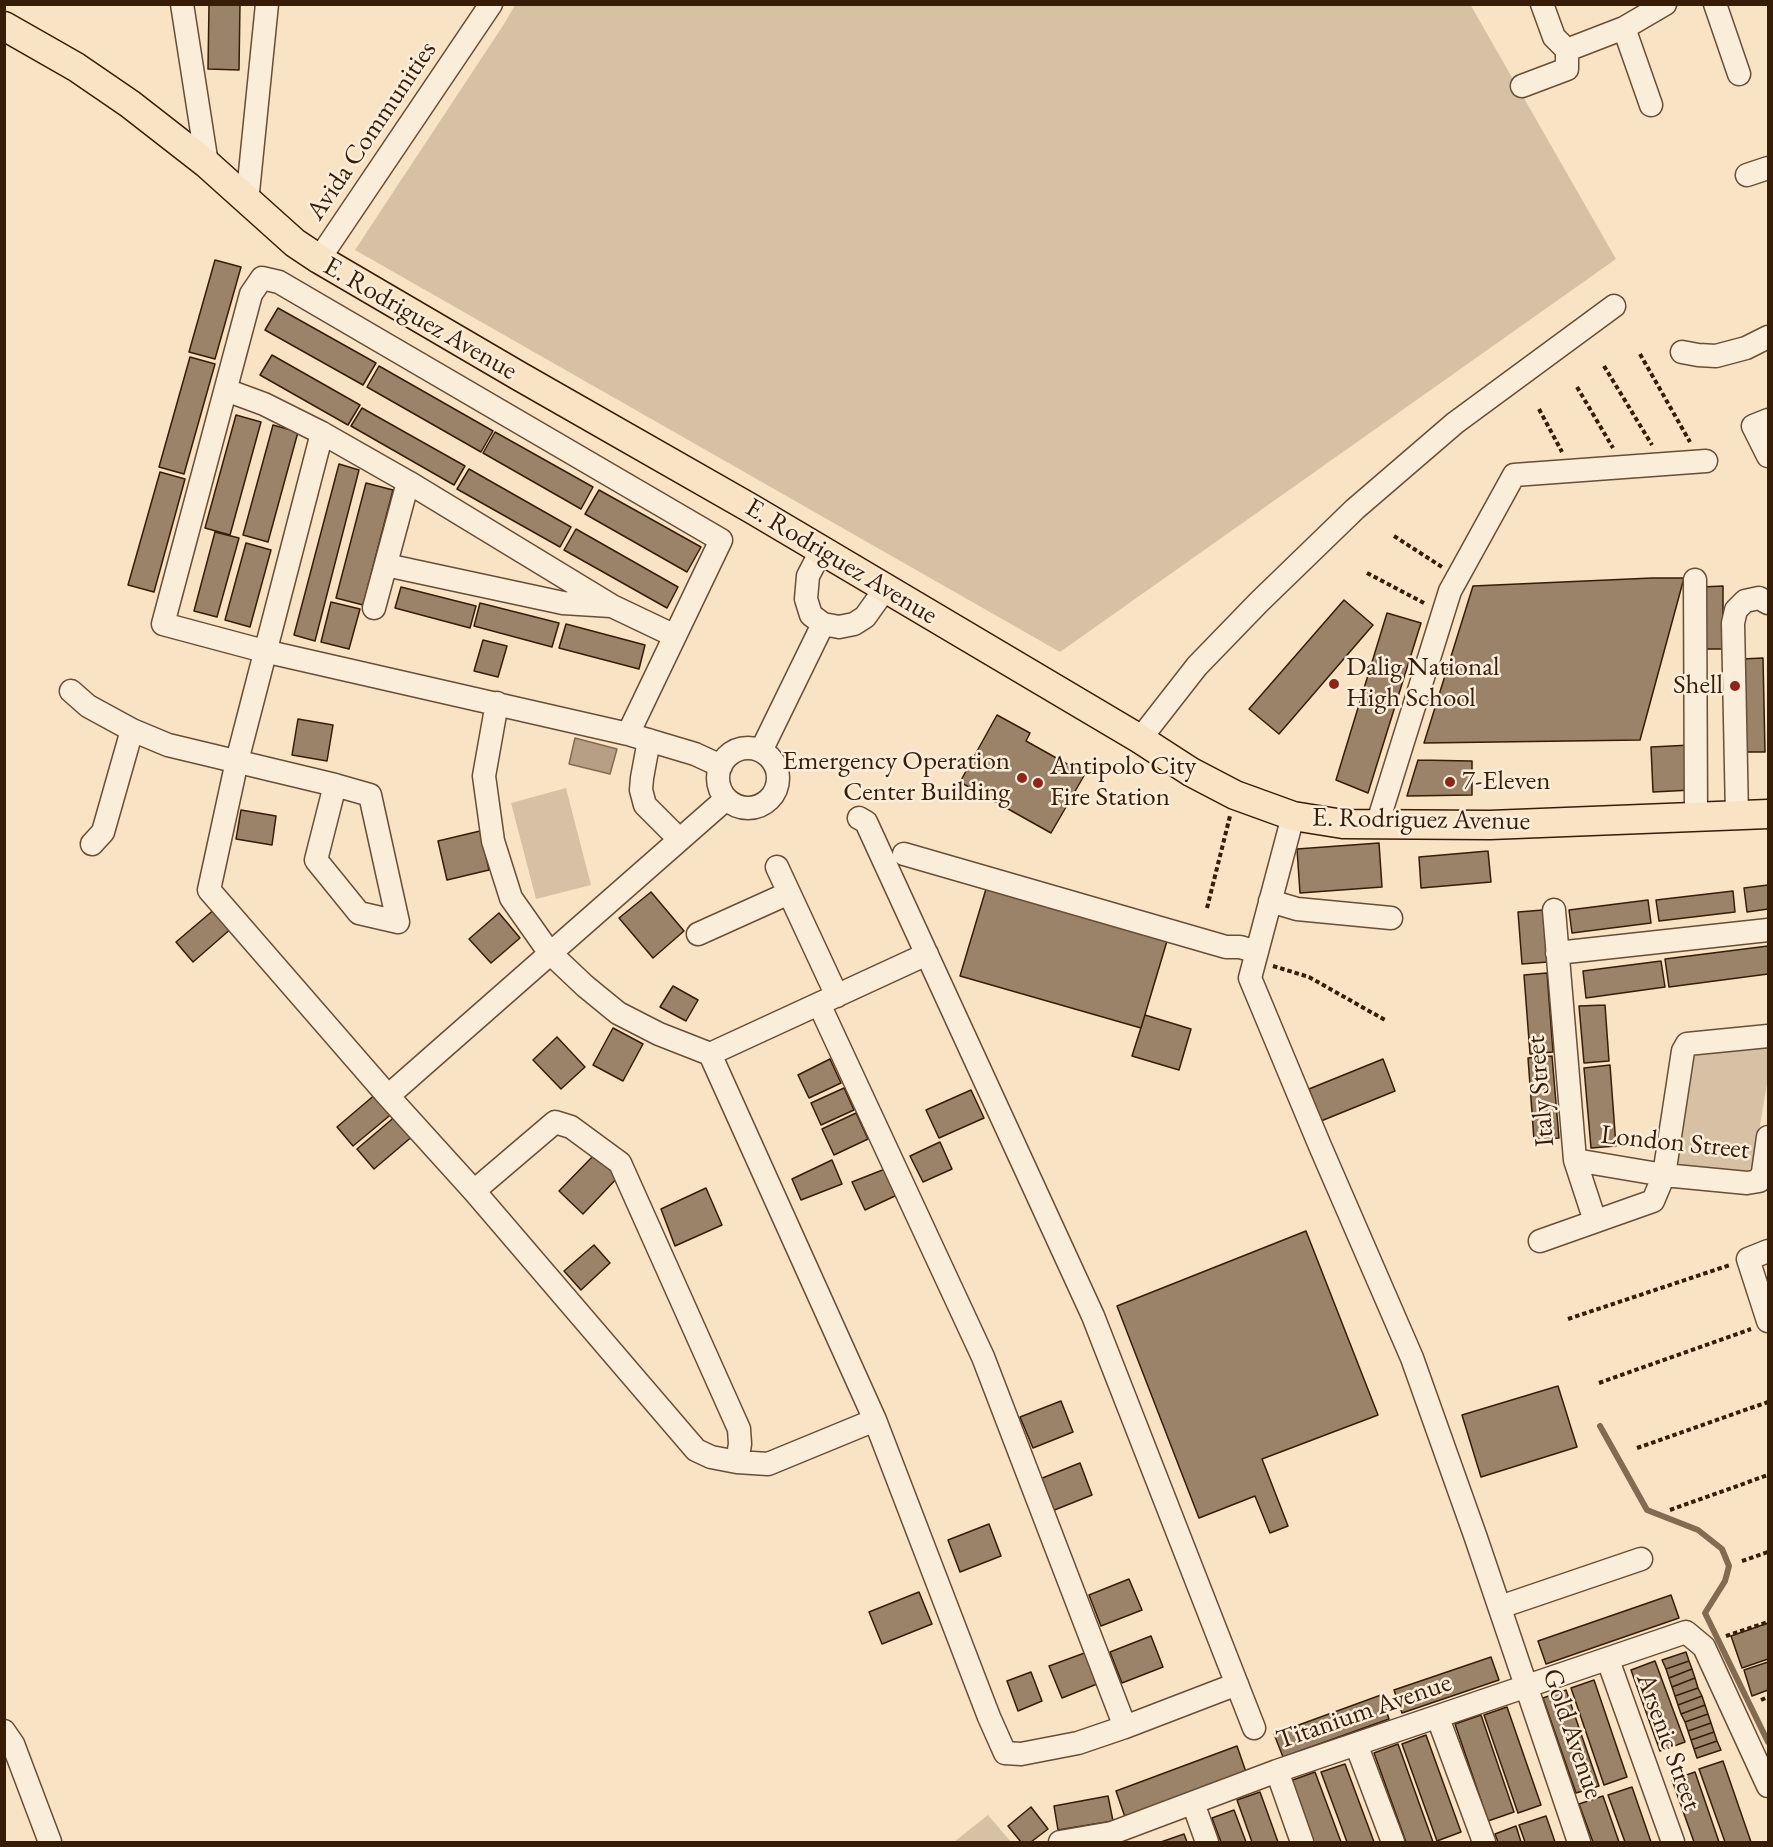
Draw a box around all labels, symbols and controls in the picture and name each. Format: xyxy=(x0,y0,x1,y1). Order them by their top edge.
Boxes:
street label: Avida Communities xyxy=(300,35,444,227)
street label: E. Rodriguez Avenue xyxy=(317,250,523,388)
street label: E. Rodriguez Avenue xyxy=(739,492,943,632)
place label: Dalig National High School xyxy=(1346,652,1499,715)
place label: Shell xyxy=(1673,670,1723,702)
marker: Dalig National High School xyxy=(1327,677,1341,691)
marker: Shell xyxy=(1728,679,1742,693)
place label: Emergency Operation Center Building xyxy=(782,746,1010,809)
place label: Antipolo City Fire Station xyxy=(1050,751,1196,814)
place label: 7-Eleven xyxy=(1462,766,1551,798)
marker: Emergency Operation Center Building xyxy=(1015,771,1029,785)
marker: 7-Eleven xyxy=(1443,775,1457,789)
marker: Antipolo City Fire Station xyxy=(1031,776,1045,790)
street label: E. Rodriguez Avenue xyxy=(1312,802,1530,838)
street label: Italy Street xyxy=(1520,1034,1562,1148)
street label: London Street xyxy=(1599,1119,1751,1167)
street label: Gold Avenue xyxy=(1535,1665,1609,1803)
street label: Titanium Avenue xyxy=(1272,1667,1456,1757)
street label: Arsenic Street xyxy=(1628,1669,1708,1815)

